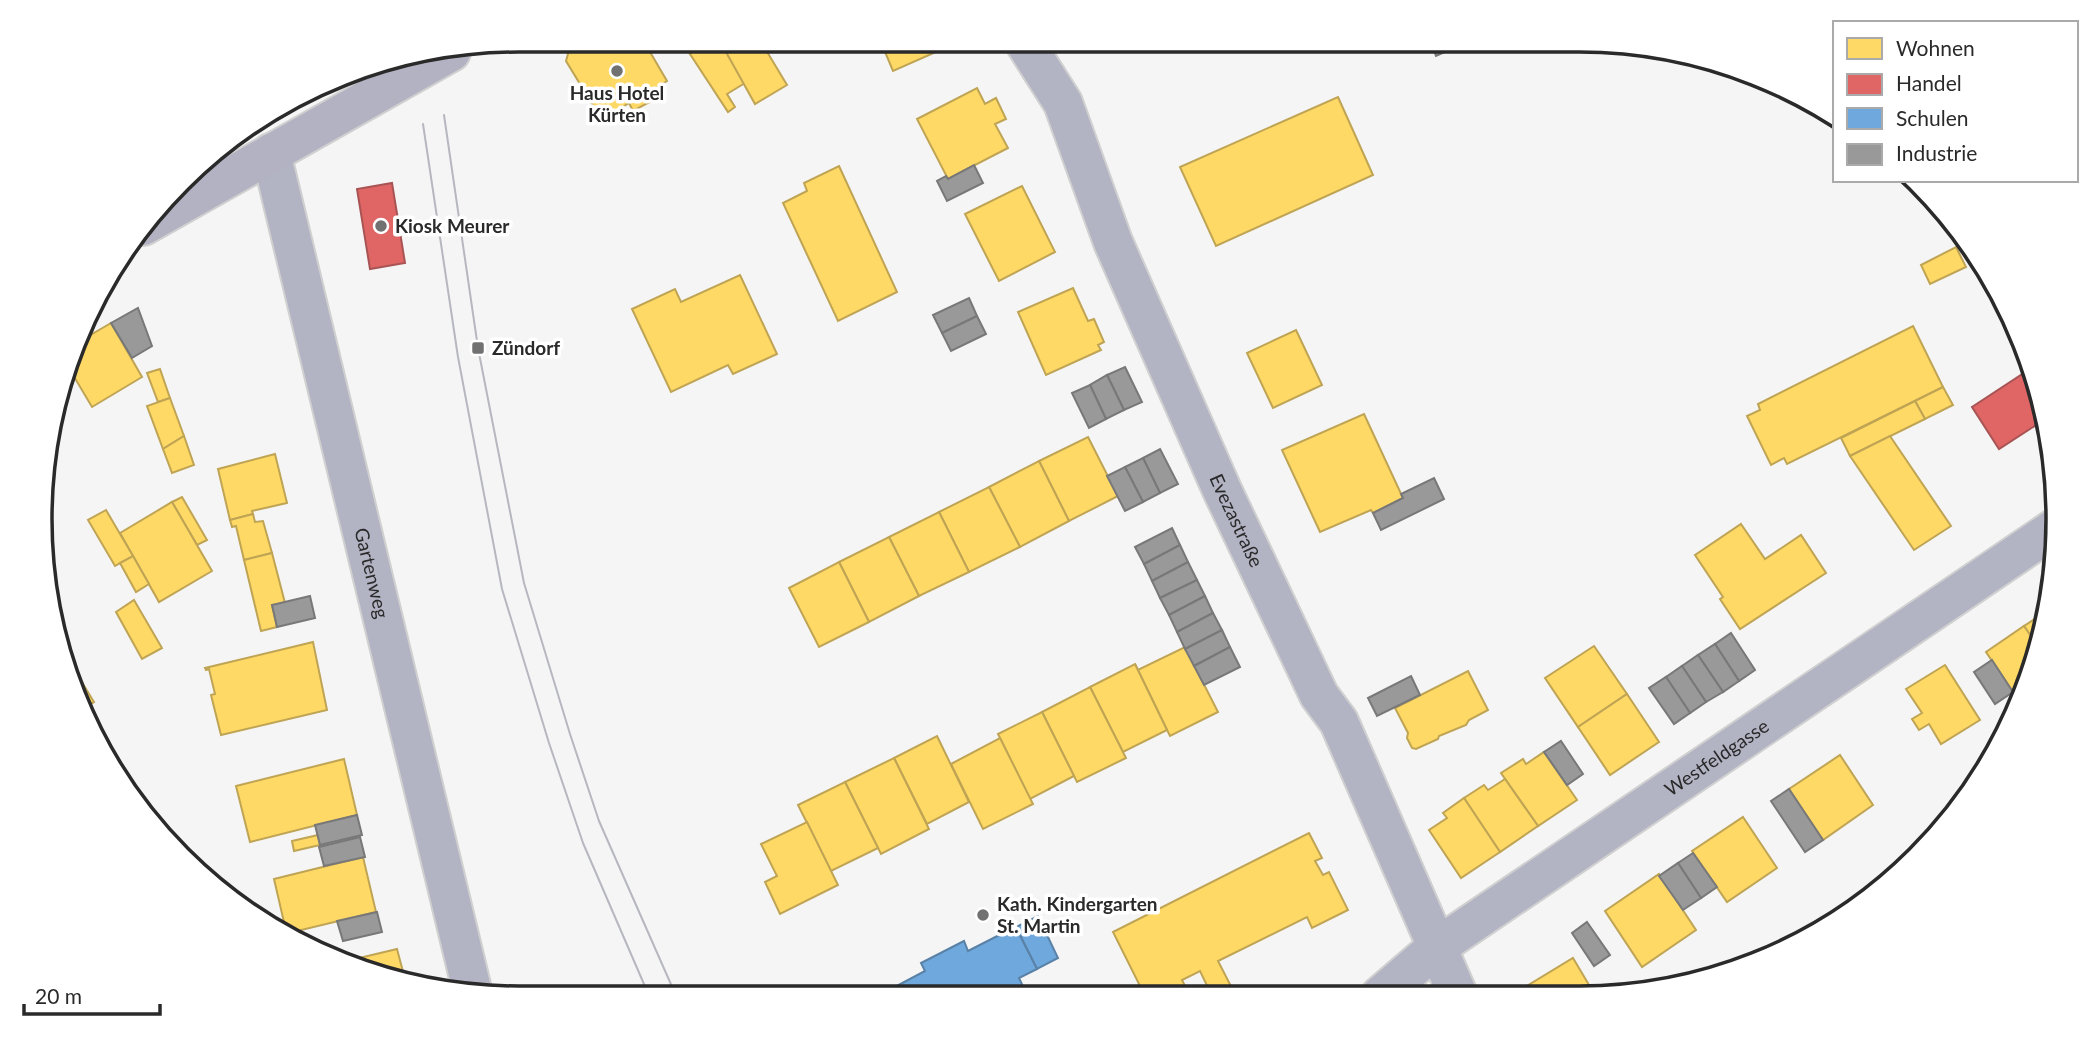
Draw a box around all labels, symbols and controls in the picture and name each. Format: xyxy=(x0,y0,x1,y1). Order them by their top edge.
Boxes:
legend xyxy=(1833,21,2078,182)
text: Wohnen xyxy=(1896,35,1975,60)
marker: Haus Hotel Kürten xyxy=(609,63,625,79)
text: Handel xyxy=(1896,70,1962,95)
place label: Haus Hotel Kürten xyxy=(570,81,664,126)
text: Schulen xyxy=(1896,105,1969,130)
text: Industrie xyxy=(1896,140,1977,165)
place label: Kiosk Meurer xyxy=(395,214,510,237)
marker: Kiosk Meurer xyxy=(373,218,389,234)
place label: Zündorf xyxy=(492,336,560,359)
marker: Zündorf xyxy=(470,340,486,356)
street label: Evezastraße xyxy=(1205,470,1269,571)
street label: Gartenweg xyxy=(350,525,394,621)
street label: Westfeldgasse xyxy=(1660,714,1773,800)
place label: Kath. Kindergarten St. Martin xyxy=(997,892,1158,937)
marker: Kath. Kindergarten St. Martin xyxy=(975,907,991,923)
scale bar xyxy=(24,972,161,1016)
text: 20 m xyxy=(35,983,82,1008)

